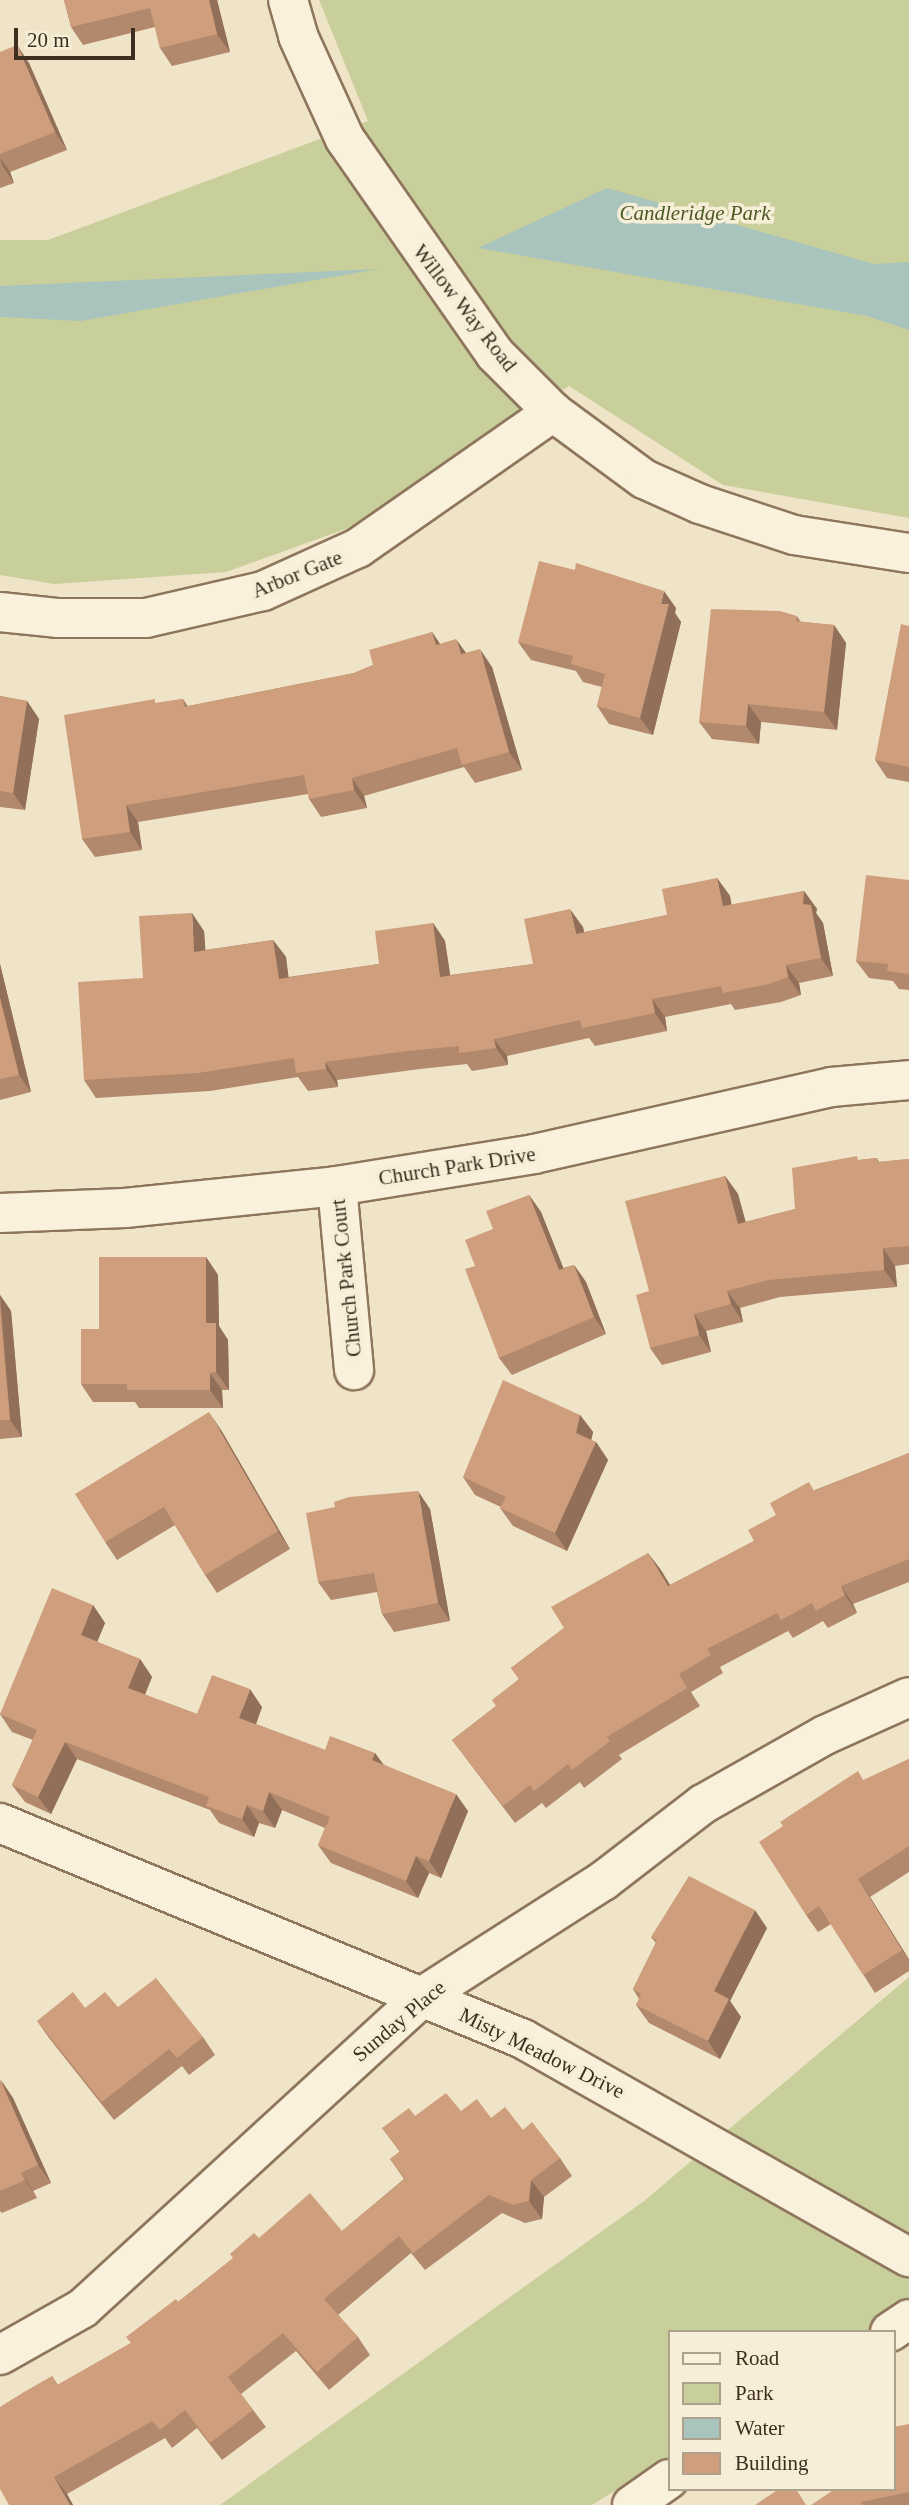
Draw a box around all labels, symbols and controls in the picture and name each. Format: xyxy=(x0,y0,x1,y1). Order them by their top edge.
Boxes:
scale bar xyxy=(18,14,138,58)
text: 20 m xyxy=(27,28,70,52)
park label: Candleridge Park xyxy=(619,200,771,226)
street label: Willow Way Road xyxy=(407,239,523,377)
street label: Arbor Gate xyxy=(248,545,346,603)
street label: Church Park Drive xyxy=(377,1141,537,1191)
street label: Church Park Court xyxy=(325,1198,367,1358)
street label: Sunday Place xyxy=(347,1975,451,2067)
street label: Misty Meadow Drive xyxy=(455,2002,629,2104)
legend xyxy=(668,2330,895,2491)
text: Road xyxy=(735,2346,779,2370)
text: Park xyxy=(735,2381,774,2405)
text: Water xyxy=(735,2416,785,2440)
text: Building xyxy=(735,2451,809,2475)

